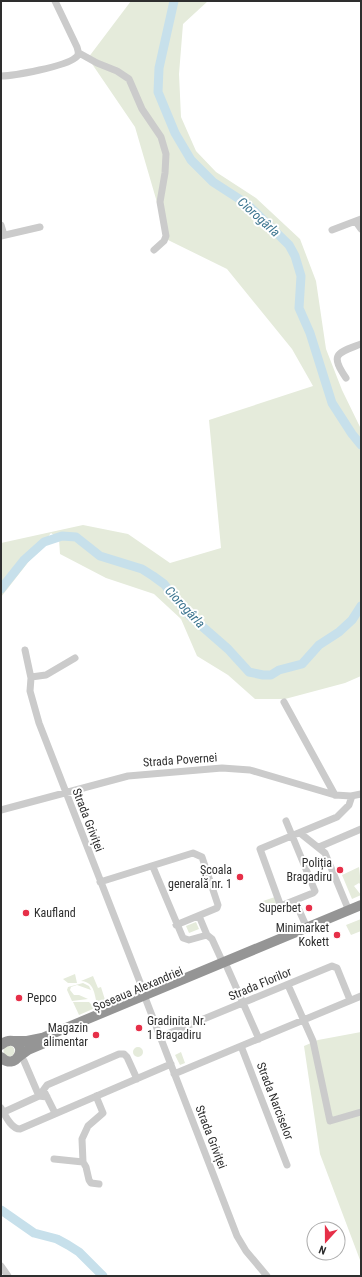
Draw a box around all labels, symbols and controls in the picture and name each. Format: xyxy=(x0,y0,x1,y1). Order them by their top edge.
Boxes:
water label: Ciorogârla xyxy=(235,194,283,240)
water label: Ciorogârla xyxy=(162,583,208,631)
street label: Strada Povernei xyxy=(142,750,218,770)
street label: Strada Griviței xyxy=(69,786,106,854)
place label: Poliția Bragadiru xyxy=(286,856,332,884)
place label: Școala generală nr. 1 xyxy=(168,863,232,891)
marker: Poliția Bragadiru xyxy=(335,865,345,875)
marker: Școala generală nr. 1 xyxy=(235,872,245,882)
place label: Superbet xyxy=(259,901,301,915)
marker: Superbet xyxy=(304,903,314,913)
place label: Kaufland xyxy=(34,906,76,920)
marker: Kaufland xyxy=(21,908,31,918)
place label: Minimarket Kokett xyxy=(276,921,329,949)
marker: Minimarket Kokett xyxy=(332,930,342,940)
street label: Șoseaua Alexandriei xyxy=(91,964,185,1015)
street label: Strada Florilor xyxy=(227,964,294,1003)
place label: Pepco xyxy=(27,991,57,1005)
marker: Pepco xyxy=(14,993,24,1003)
place label: Gradinita Nr. 1 Bragadiru xyxy=(147,1014,206,1042)
place label: Magazin alimentar xyxy=(43,1021,88,1049)
marker: Gradinita Nr. 1 Bragadiru xyxy=(134,1023,144,1033)
marker: Magazin alimentar xyxy=(91,1030,101,1040)
street label: Strada Narciselor xyxy=(254,1060,296,1142)
street label: Strada Griviței xyxy=(192,1103,229,1171)
north arrow xyxy=(306,1221,346,1261)
text: N xyxy=(317,1243,328,1257)

